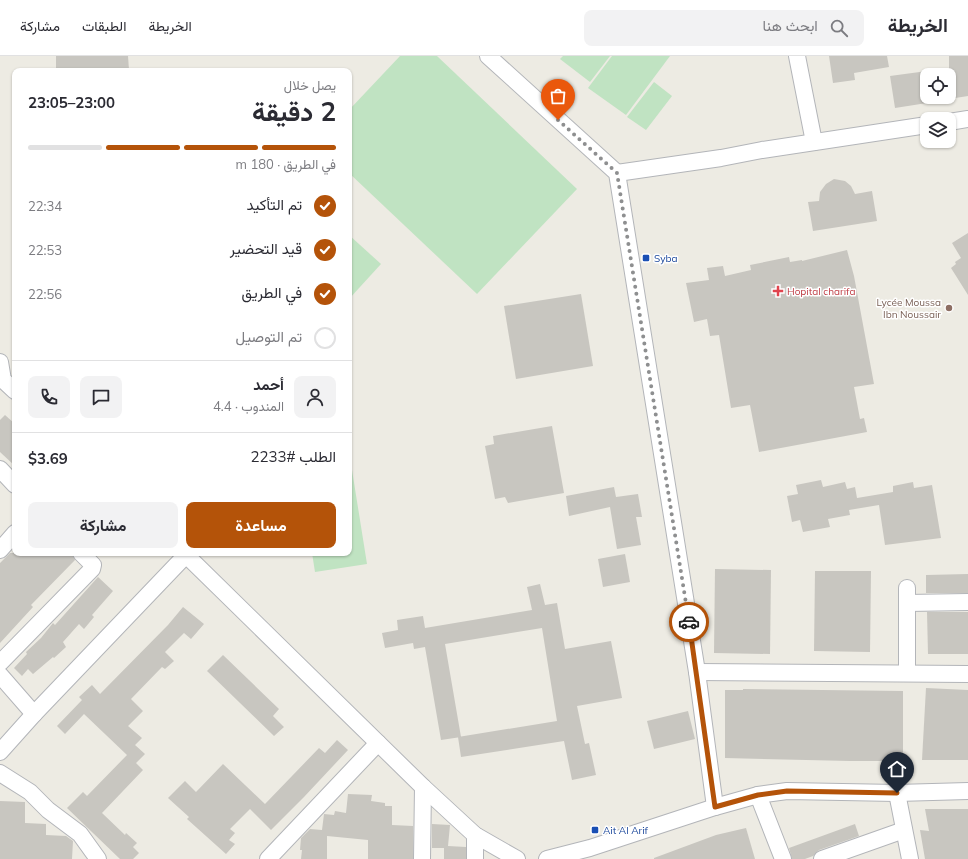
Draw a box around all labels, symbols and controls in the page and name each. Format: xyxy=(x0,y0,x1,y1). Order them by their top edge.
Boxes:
search box xyxy=(584,10,864,46)
text: الخريطة xyxy=(888,13,948,37)
text: ابحث هنا xyxy=(762,16,818,35)
text: مشاركة xyxy=(20,17,60,35)
text: الطبقات xyxy=(82,17,126,35)
text: الخريطة xyxy=(148,17,192,35)
icon: search xyxy=(828,17,850,39)
map controls xyxy=(920,68,956,148)
button: locate xyxy=(920,68,956,104)
text: يصل خلال xyxy=(284,77,336,93)
pin xyxy=(541,79,575,120)
icon: bag xyxy=(547,85,569,107)
text: 23:00–23:05 xyxy=(28,93,115,112)
text: 2 دقيقة xyxy=(252,95,336,128)
button: layers xyxy=(920,112,956,148)
text: في الطريق · 180 m xyxy=(236,156,336,172)
text: تم التأكيد xyxy=(246,195,302,214)
icon: check xyxy=(314,195,336,217)
text: 22:34 xyxy=(28,198,62,214)
text: قيد التحضير xyxy=(230,239,302,258)
icon: check xyxy=(314,239,336,261)
text: 22:53 xyxy=(28,242,62,258)
place label: Syba xyxy=(654,252,677,265)
marker: Syba xyxy=(641,253,651,263)
text: في الطريق xyxy=(242,283,302,302)
icon: check xyxy=(314,283,336,305)
marker: Hopital charifa xyxy=(772,285,784,297)
place label: Hopital charifa xyxy=(787,285,855,298)
text: 22:56 xyxy=(28,286,62,302)
place label: Lycée Moussa Ibn Noussair xyxy=(876,296,941,321)
marker: Lycée Moussa Ibn Noussair xyxy=(944,303,954,313)
text: تم التوصيل xyxy=(236,327,302,346)
text: أحمد xyxy=(253,375,284,394)
button: phone xyxy=(28,376,70,418)
button: chat xyxy=(80,376,122,418)
button: person xyxy=(294,376,336,418)
text: المندوب · 4.4 xyxy=(213,398,284,414)
text: الطلب #2233 xyxy=(250,447,336,466)
text: $3.69 xyxy=(28,449,68,468)
button: مشاركة xyxy=(28,502,178,548)
button: مساعدة xyxy=(186,502,336,548)
courier xyxy=(669,602,709,642)
icon: car xyxy=(678,611,700,633)
pin xyxy=(880,752,914,793)
icon: home xyxy=(886,758,908,780)
place label: Ait Al Arif xyxy=(603,824,649,837)
marker: Ait Al Arif xyxy=(590,825,600,835)

